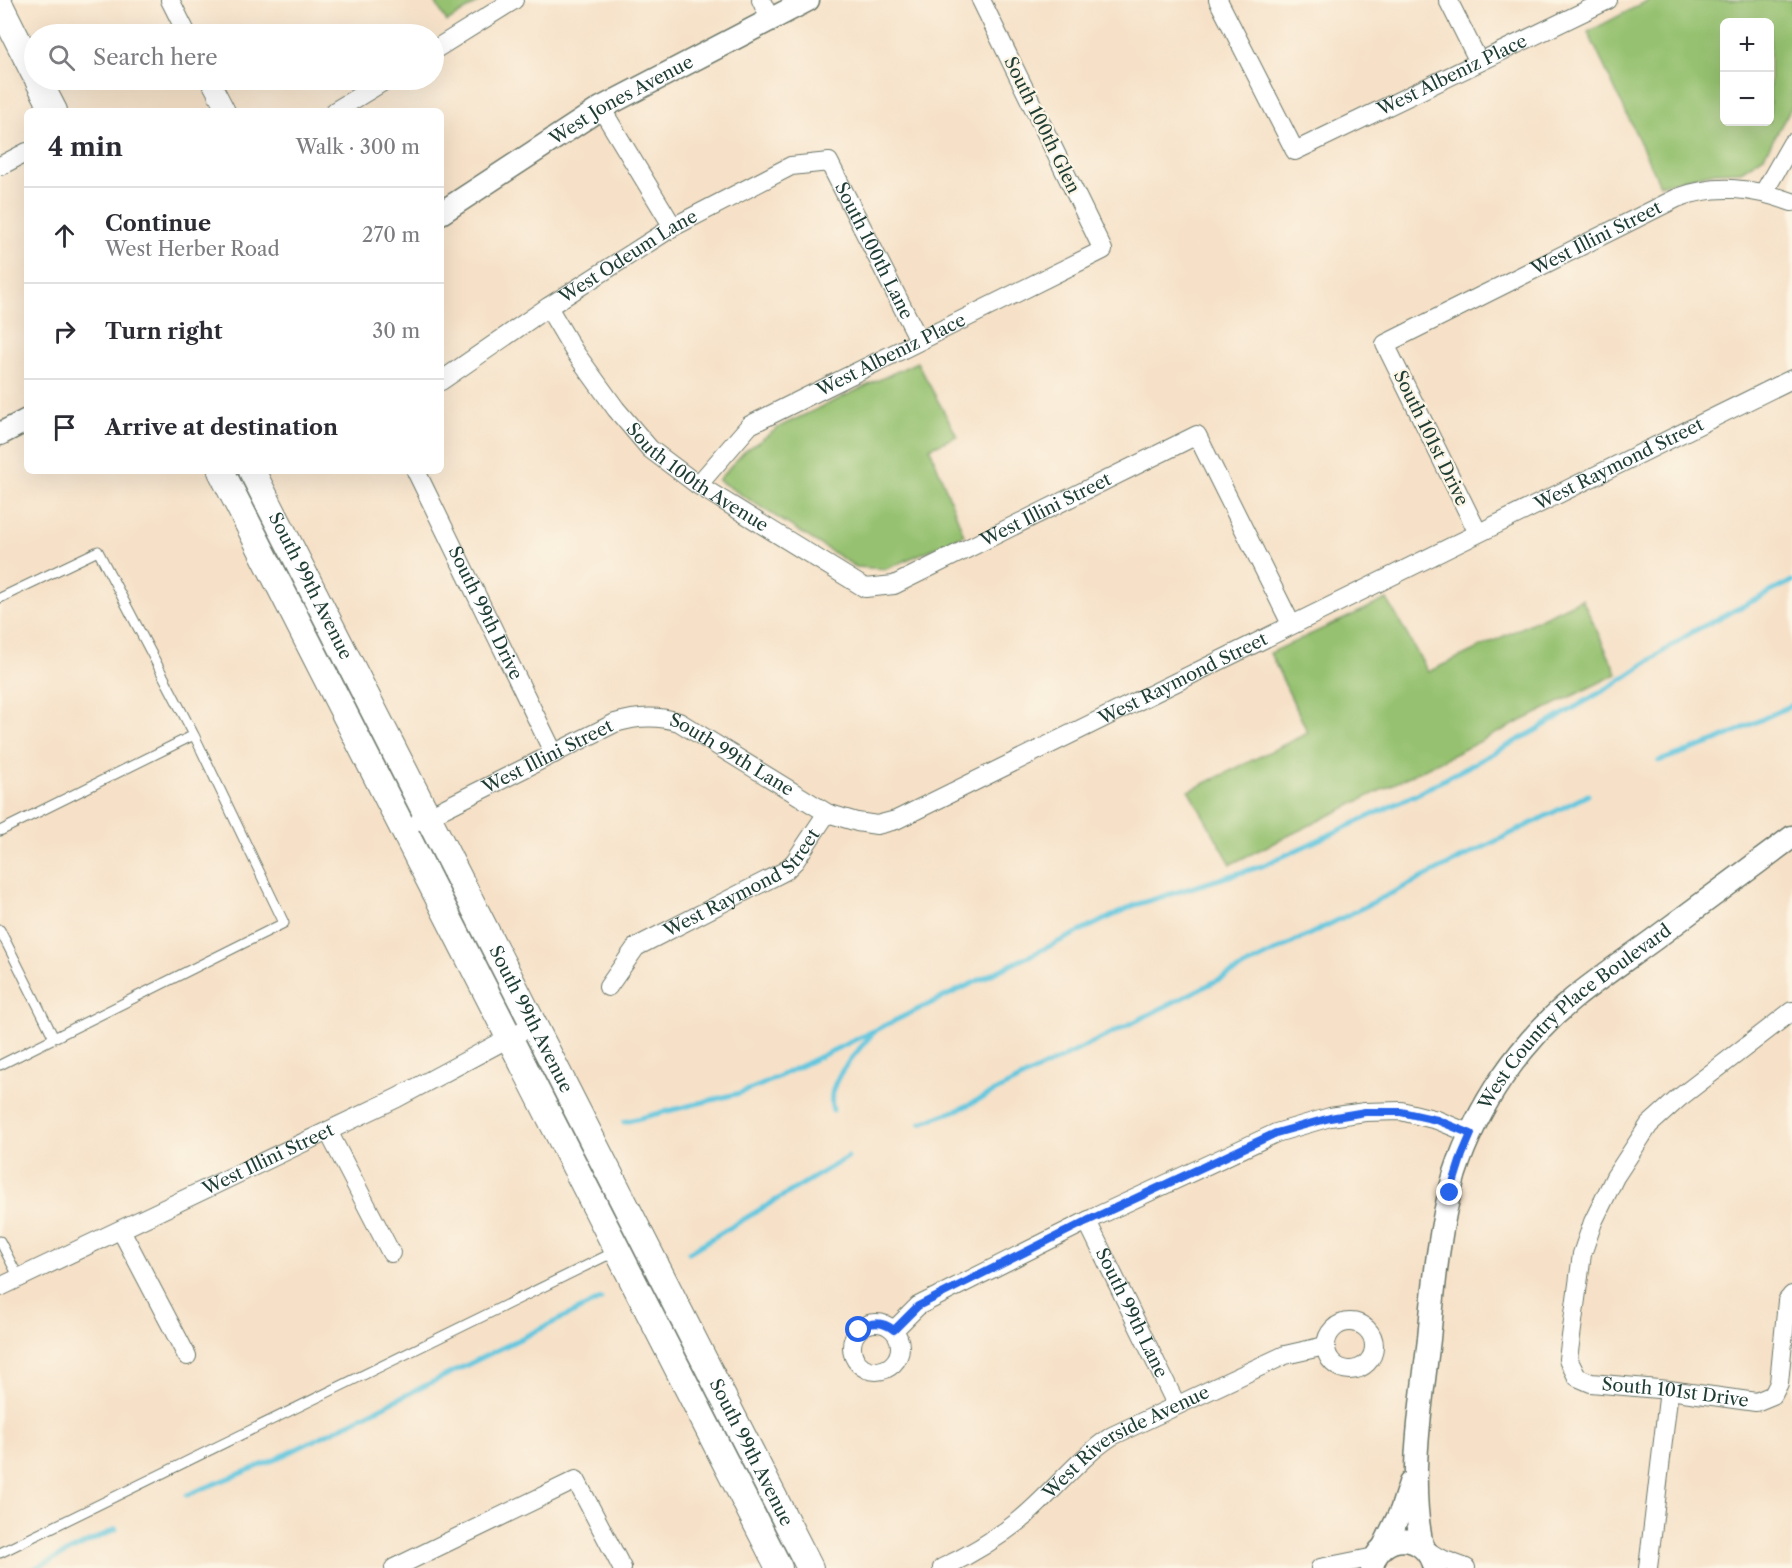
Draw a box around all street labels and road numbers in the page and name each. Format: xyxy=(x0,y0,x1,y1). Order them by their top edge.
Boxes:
street label: West Albeniz Place xyxy=(1373,30,1530,121)
street label: West Jones Avenue xyxy=(545,51,697,150)
street label: South 100th Glen xyxy=(999,53,1085,197)
street label: South 100th Lane xyxy=(830,178,918,323)
street label: West Illini Street xyxy=(1527,196,1666,281)
street label: West Odeum Lane xyxy=(554,205,701,308)
street label: West Albeniz Place xyxy=(812,309,969,402)
street label: South 101st Drive xyxy=(1389,367,1473,509)
street label: West Raymond Street xyxy=(1530,413,1708,515)
street label: South 100th Avenue xyxy=(622,418,772,537)
street label: West Illini Street xyxy=(976,468,1115,552)
street label: South 99th Avenue xyxy=(264,509,357,663)
street label: South 99th Drive xyxy=(443,543,527,683)
street label: West Raymond Street xyxy=(1094,628,1272,730)
street label: South 99th Lane xyxy=(667,709,798,801)
street label: West Illini Street xyxy=(478,715,617,799)
street label: West Raymond Street xyxy=(659,824,825,943)
street label: West Country Place Boulevard xyxy=(1473,919,1675,1114)
street label: South 99th Avenue xyxy=(484,942,577,1096)
street label: West Illini Street xyxy=(198,1118,338,1200)
street label: South 99th Lane xyxy=(1091,1244,1172,1381)
street label: South 101st Drive xyxy=(1601,1373,1750,1412)
street label: South 99th Avenue xyxy=(705,1375,798,1530)
street label: West Riverside Avenue xyxy=(1038,1381,1213,1504)

